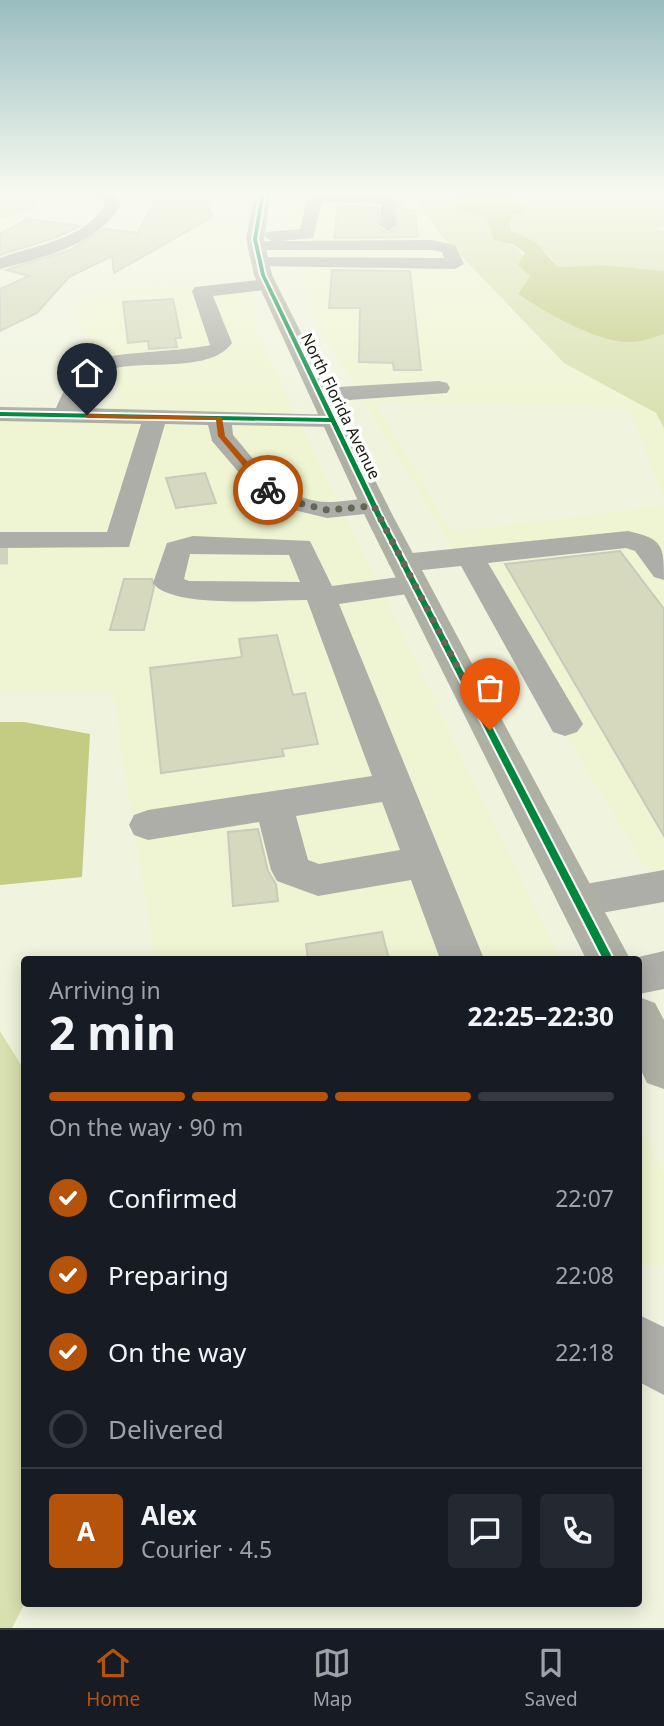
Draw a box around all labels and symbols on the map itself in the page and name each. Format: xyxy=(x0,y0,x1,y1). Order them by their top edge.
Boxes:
street label: North Florida Avenue xyxy=(296,329,386,483)
pin xyxy=(57,343,117,415)
courier xyxy=(233,455,303,525)
pin xyxy=(460,658,520,730)

